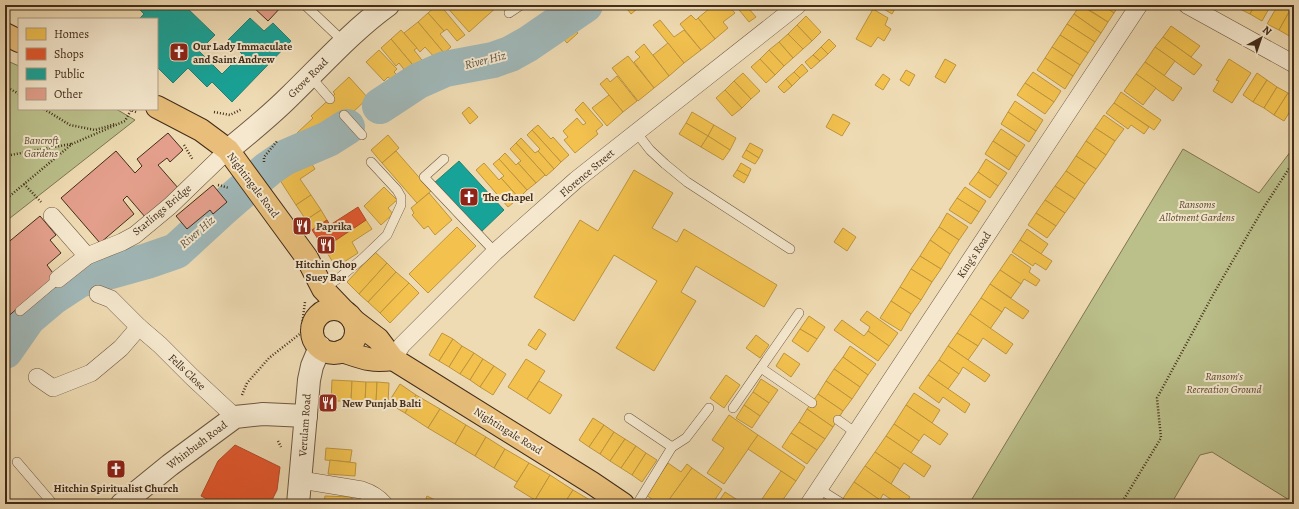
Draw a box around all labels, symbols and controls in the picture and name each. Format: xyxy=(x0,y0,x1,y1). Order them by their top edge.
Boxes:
legend xyxy=(18,18,158,110)
north arrow xyxy=(1241,18,1281,58)
text: N xyxy=(1259,22,1275,39)
text: Homes xyxy=(54,26,89,42)
place label: Our Lady Immaculate and Saint Andrew xyxy=(193,39,292,67)
church icon: Our Lady Immaculate and Saint Andrew xyxy=(168,41,190,63)
text: Shops xyxy=(54,46,84,62)
water label: River Hiz xyxy=(463,47,507,73)
street label: Grove Road xyxy=(285,55,331,101)
text: Public xyxy=(54,66,85,82)
text: Other xyxy=(54,86,83,102)
park label: Bancroft Gardens xyxy=(24,133,59,161)
street label: Florence Street xyxy=(556,145,618,200)
street label: Nightingale Road xyxy=(223,149,283,221)
street label: Starlings Bridge xyxy=(129,181,195,239)
church icon: The Chapel xyxy=(458,186,480,208)
place label: The Chapel xyxy=(483,190,533,205)
park label: Ransoms Allotment Gardens xyxy=(1158,197,1235,225)
water label: River Hiz xyxy=(176,212,218,252)
restaurant icon: Paprika xyxy=(291,215,313,237)
place label: Paprika xyxy=(316,219,353,234)
street label: King's Road xyxy=(953,229,995,281)
restaurant icon: Hitchin Chop Suey Bar xyxy=(315,234,337,256)
place label: Hitchin Chop Suey Bar xyxy=(295,257,357,285)
street label: Fells Close xyxy=(165,350,209,394)
park label: Ransom's Recreation Ground xyxy=(1186,369,1262,397)
restaurant icon: New Punjab Balti xyxy=(317,392,339,414)
street label: Verulam Road xyxy=(295,393,315,458)
place label: New Punjab Balti xyxy=(342,396,421,411)
street label: Nightingale Road xyxy=(471,404,545,458)
street label: Whinbush Road xyxy=(163,417,230,473)
church icon: Hitchin Spiritualist Church xyxy=(105,458,127,480)
place label: Hitchin Spiritualist Church xyxy=(54,481,178,496)

